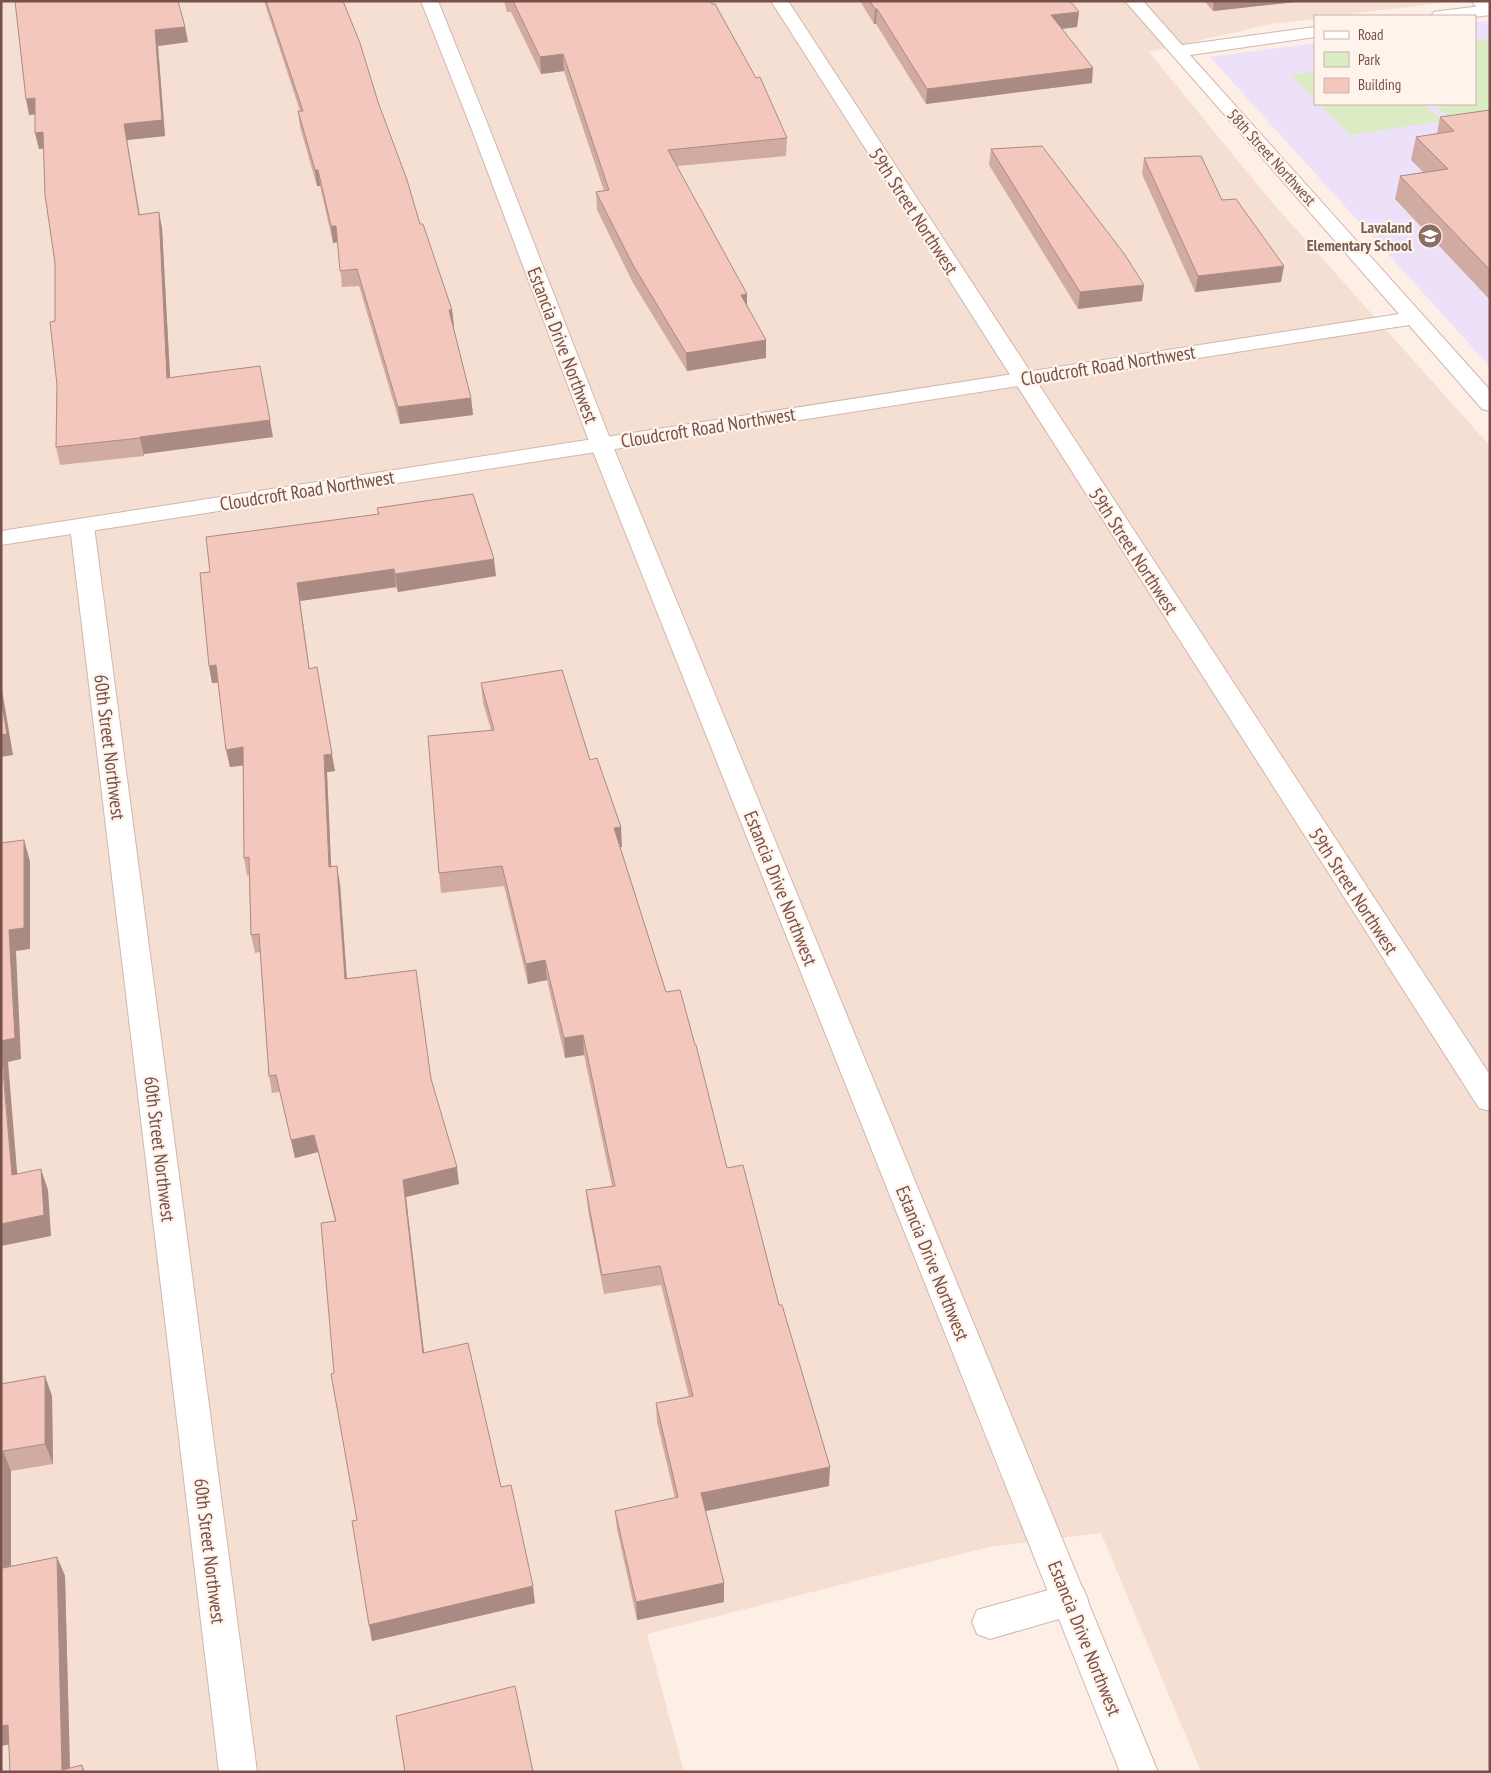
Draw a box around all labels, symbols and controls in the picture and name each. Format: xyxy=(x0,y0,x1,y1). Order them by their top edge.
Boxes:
legend xyxy=(1314,15,1476,105)
text: Road xyxy=(1358,25,1384,44)
text: Park xyxy=(1358,50,1380,69)
text: Building xyxy=(1358,75,1401,94)
street label: 58th Street Northwest xyxy=(1223,105,1321,210)
street label: 59th Street Northwest xyxy=(864,143,964,280)
place label: Lavaland Elementary School xyxy=(1307,217,1412,255)
school or university icon: Lavaland Elementary School xyxy=(1417,223,1443,249)
street label: Estancia Drive Northwest xyxy=(522,264,604,427)
street label: Cloudcroft Road Northwest xyxy=(1019,339,1198,391)
street label: Cloudcroft Road Northwest xyxy=(619,401,798,453)
street label: Cloudcroft Road Northwest xyxy=(218,464,397,516)
street label: 59th Street Northwest xyxy=(1084,483,1184,620)
street label: 60th Street Northwest xyxy=(89,673,131,822)
street label: Estancia Drive Northwest xyxy=(739,807,823,970)
street label: 59th Street Northwest xyxy=(1304,823,1404,960)
street label: 60th Street Northwest xyxy=(139,1075,181,1224)
street label: Estancia Drive Northwest xyxy=(891,1182,975,1345)
street label: 60th Street Northwest xyxy=(189,1477,231,1626)
street label: Estancia Drive Northwest xyxy=(1043,1557,1127,1720)

